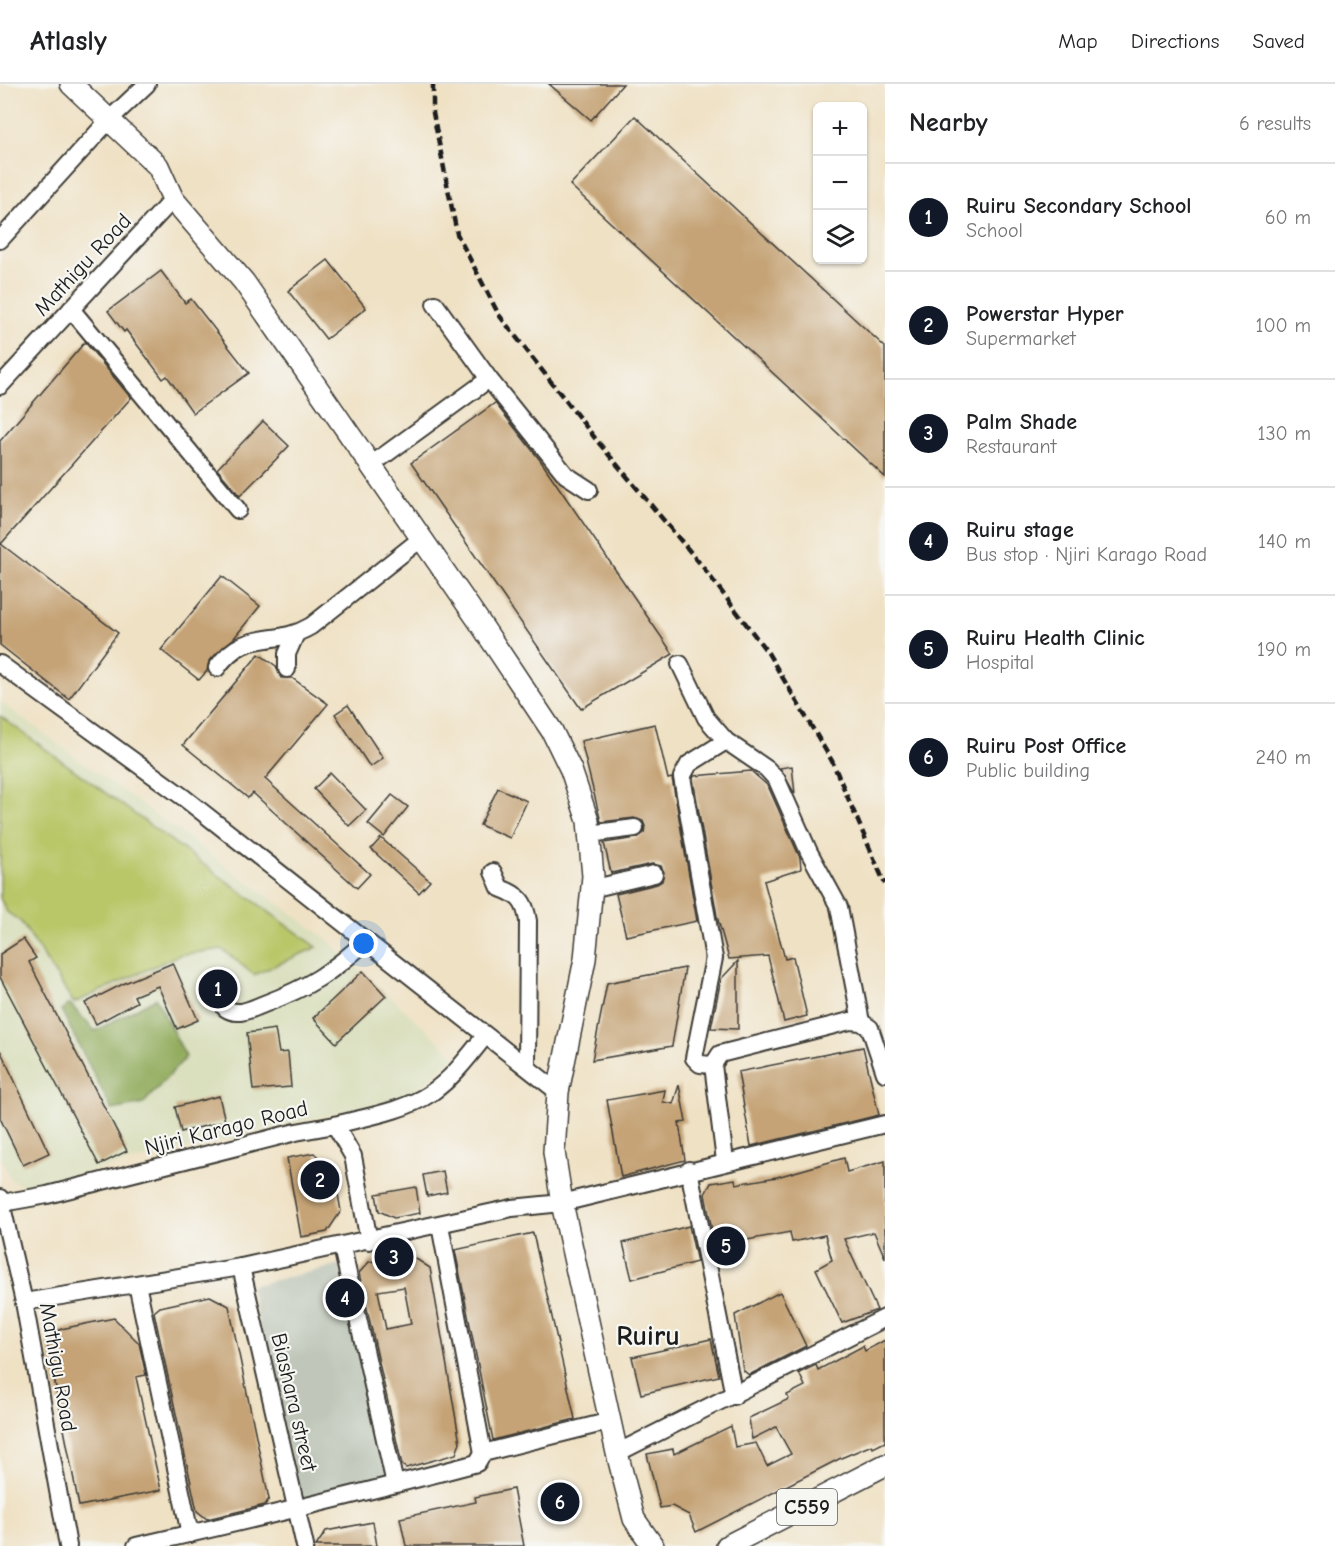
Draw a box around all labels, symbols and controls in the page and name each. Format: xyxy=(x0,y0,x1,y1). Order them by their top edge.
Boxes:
text: Atlasly xyxy=(30,25,107,57)
text: Map xyxy=(1058,29,1098,53)
text: Directions xyxy=(1131,29,1220,53)
text: Saved xyxy=(1253,29,1305,53)
map controls xyxy=(813,102,867,264)
button: + xyxy=(813,102,867,156)
text: Nearby xyxy=(909,108,988,138)
text: 6 results xyxy=(1239,112,1311,135)
button: − xyxy=(813,156,867,210)
text: Ruiru Secondary School xyxy=(966,193,1191,219)
text: 1 xyxy=(925,206,932,229)
text: 60 m xyxy=(1265,206,1311,229)
street label: Mathigu Road xyxy=(29,208,137,321)
button: layers xyxy=(813,210,867,264)
text: School xyxy=(966,219,1023,242)
text: Powerstar Hyper xyxy=(966,301,1124,327)
text: 2 xyxy=(924,314,933,337)
text: 100 m xyxy=(1256,314,1311,337)
text: Supermarket xyxy=(966,327,1076,350)
text: Palm Shade xyxy=(966,409,1077,435)
text: 3 xyxy=(924,422,933,445)
text: 130 m xyxy=(1258,422,1311,445)
text: Restaurant xyxy=(966,435,1056,458)
text: Ruiru stage xyxy=(966,517,1074,543)
text: 4 xyxy=(924,530,933,553)
text: 140 m xyxy=(1258,530,1311,553)
text: Bus stop · Njiri Karago Road xyxy=(966,543,1207,566)
text: Ruiru Health Clinic xyxy=(966,625,1145,651)
text: 5 xyxy=(923,638,934,661)
text: 190 m xyxy=(1257,638,1311,661)
text: Hospital xyxy=(966,651,1034,674)
text: Ruiru Post Office xyxy=(966,733,1126,759)
text: 6 xyxy=(923,746,934,769)
text: 240 m xyxy=(1256,746,1311,769)
text: Public building xyxy=(966,759,1090,782)
your location xyxy=(349,929,378,958)
pin: 1 xyxy=(198,966,238,1012)
street label: Njiri Karago Road xyxy=(142,1095,311,1161)
pin: 2 xyxy=(300,1158,340,1202)
pin: 5 xyxy=(706,1224,746,1268)
pin: 3 xyxy=(374,1234,414,1280)
pin: 4 xyxy=(326,1276,364,1320)
street label: Mathigu Road xyxy=(34,1301,82,1434)
district label: Ruiru xyxy=(616,1320,680,1352)
street label: Biashara street xyxy=(265,1330,323,1475)
pin: 6 xyxy=(540,1480,580,1524)
road number: C559 xyxy=(777,1489,837,1525)

